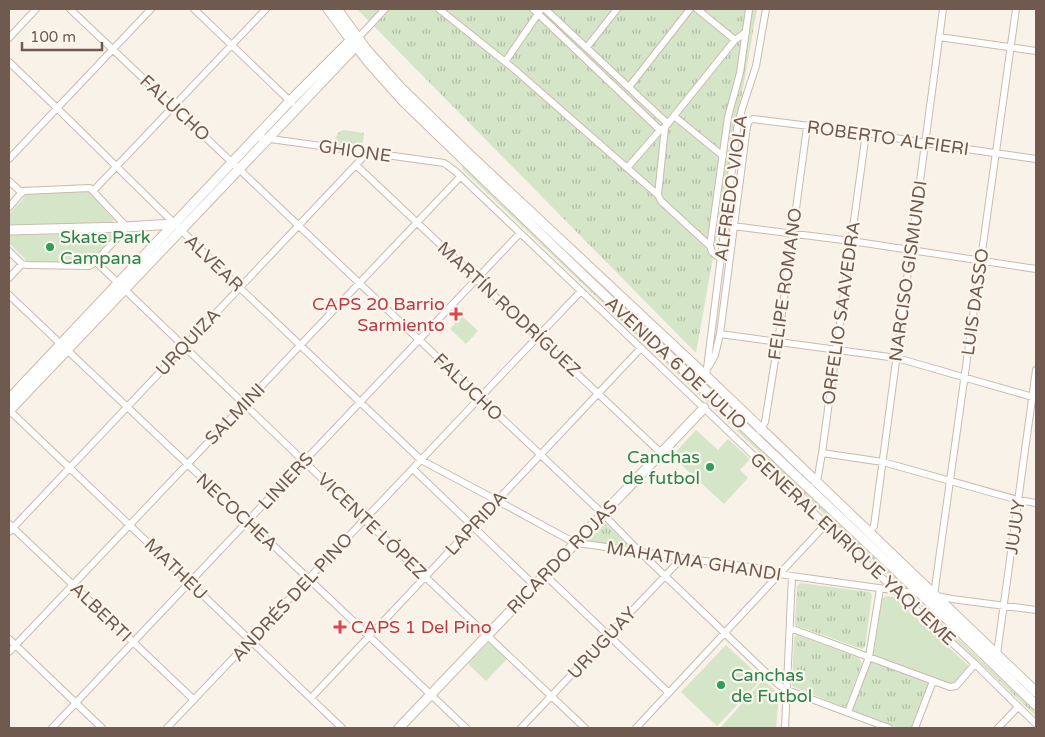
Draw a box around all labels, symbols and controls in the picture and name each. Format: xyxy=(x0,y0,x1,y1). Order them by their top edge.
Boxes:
scale bar xyxy=(22,20,102,52)
text: 100 m xyxy=(30,28,76,46)
street label: FALUCHO xyxy=(135,70,215,146)
street label: ALFREDO VIOLA xyxy=(710,113,752,263)
street label: ROBERTO ALFIERI xyxy=(806,116,970,160)
street label: GHIONE xyxy=(317,135,393,167)
street label: NARCISO GISMUNDI xyxy=(884,179,932,363)
street label: FELIPE ROMANO xyxy=(763,206,807,362)
street label: ORFELIO SAAVEDRA xyxy=(817,220,865,406)
place label: Skate Park Campana xyxy=(60,226,151,269)
street label: ALVEAR xyxy=(180,230,248,296)
street label: MARTÍN RODRÍGUEZ xyxy=(433,237,585,381)
marker: Skate Park Campana xyxy=(44,241,56,253)
street label: LUIS DASSO xyxy=(957,247,993,357)
street label: AVENIDA 6 DE JULIO xyxy=(601,292,751,434)
place label: CAPS 20 Barrio Sarmiento xyxy=(312,293,445,336)
street label: URQUIZA xyxy=(151,304,225,380)
marker: CAPS 20 Barrio Sarmiento xyxy=(449,307,463,321)
street label: FALUCHO xyxy=(429,349,507,425)
street label: SALMINI xyxy=(200,379,270,449)
place label: Canchas de futbol xyxy=(622,446,700,489)
street label: LINIERS xyxy=(254,448,318,514)
street label: GENERAL ENRIQUE YAQUEME xyxy=(746,448,960,650)
marker: Canchas de futbol xyxy=(704,461,716,473)
street label: VICENTE LÓPEZ xyxy=(313,468,431,584)
street label: NECOCHEA xyxy=(192,469,282,555)
street label: LAPRIDA xyxy=(441,486,511,560)
street label: RICARDO ROJAS xyxy=(502,496,622,618)
street label: JUJUY xyxy=(1000,497,1030,556)
street label: ANDRÉS DEL PINO xyxy=(227,528,357,666)
street label: MATHEU xyxy=(140,534,212,604)
street label: MAHATMA GHANDI xyxy=(605,536,783,586)
street label: ALBERTI xyxy=(66,577,136,647)
street label: URUGUAY xyxy=(563,602,641,684)
place label: CAPS 1 Del Pino xyxy=(351,616,492,638)
marker: CAPS 1 Del Pino xyxy=(333,620,347,634)
place label: Canchas de Futbol xyxy=(731,664,812,707)
marker: Canchas de Futbol xyxy=(715,679,727,691)

